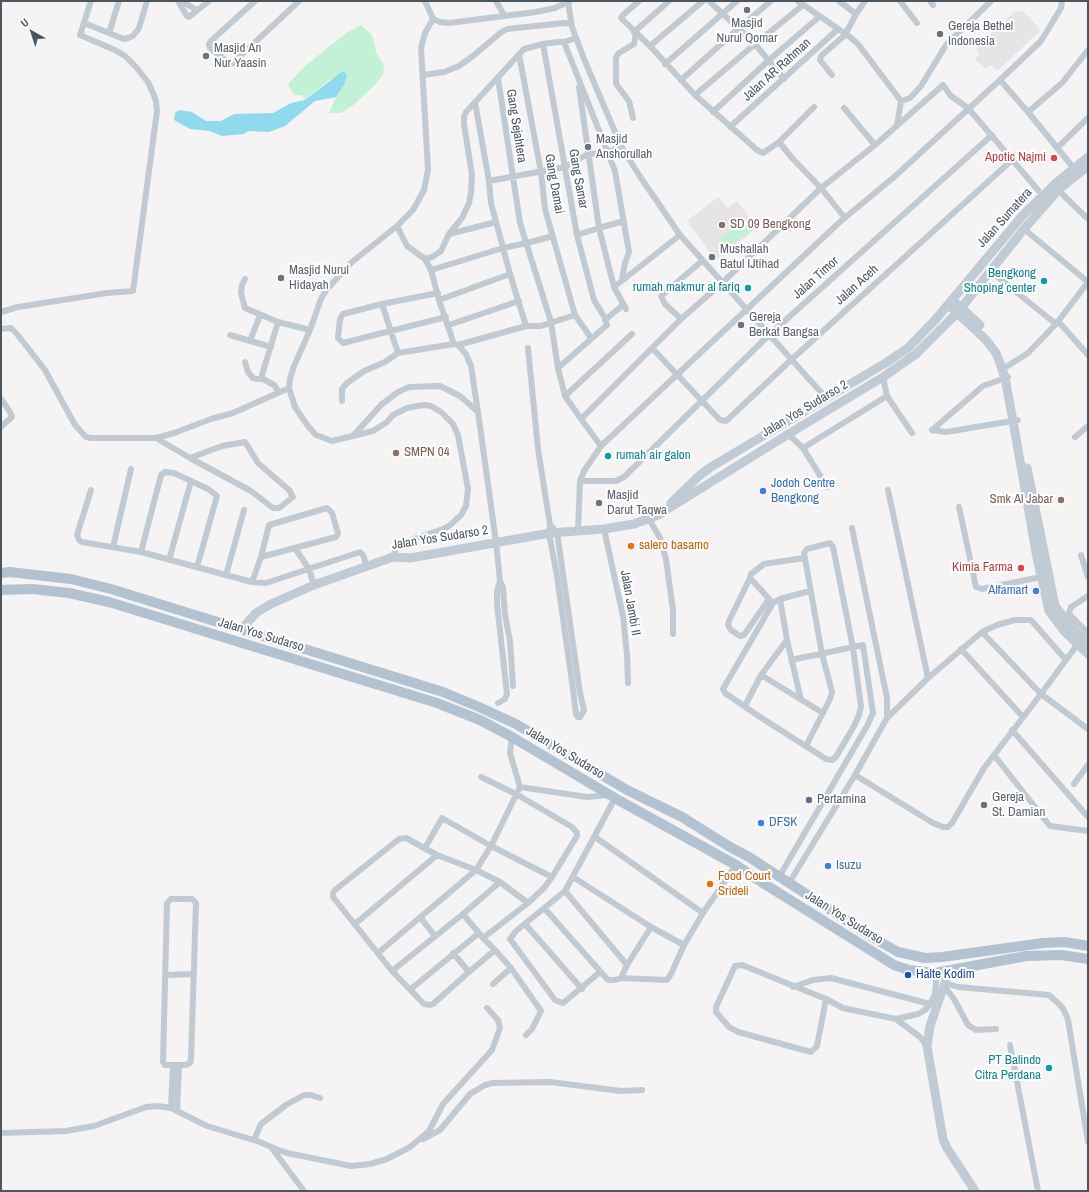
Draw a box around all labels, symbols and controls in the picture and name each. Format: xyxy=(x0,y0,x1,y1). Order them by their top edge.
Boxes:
marker: Masjid Nurul Qomar xyxy=(742,5,752,15)
north arrow xyxy=(12,12,52,52)
text: U xyxy=(18,15,31,30)
place label: Masjid Nurul Qomar xyxy=(716,16,778,47)
place label: Gereja Bethel Indonesia xyxy=(948,19,1013,50)
marker: Gereja Bethel Indonesia xyxy=(935,29,945,39)
street label: Jalan AR Rahman xyxy=(740,35,814,105)
place label: Masjid An Nur Yaasin xyxy=(214,41,267,72)
marker: Masjid An Nur Yaasin xyxy=(201,51,211,61)
street label: Gang Sejahtera xyxy=(502,88,530,164)
place label: Masjid Anshorullah xyxy=(596,132,652,163)
marker: Masjid Anshorullah xyxy=(583,142,593,152)
street label: Gang Samar xyxy=(565,148,591,210)
place label: Apotic Najmi xyxy=(985,150,1046,166)
street label: Gang Damai xyxy=(541,153,567,215)
marker: Apotic Najmi xyxy=(1049,153,1059,163)
street label: Jalan Sumatera xyxy=(974,185,1036,251)
place label: SD 09 Bengkong xyxy=(730,217,811,233)
marker: SD 09 Bengkong xyxy=(717,220,727,230)
place label: Mushallah Batul IJtihad xyxy=(720,242,779,273)
marker: Mushallah Batul IJtihad xyxy=(707,252,717,262)
street label: Jalan Timor xyxy=(790,253,842,303)
street label: Jalan Aceh xyxy=(832,262,882,308)
place label: Masjid Nurul Hidayah xyxy=(289,263,349,294)
place label: Bengkong Shoping center xyxy=(964,266,1036,297)
marker: Masjid Nurul Hidayah xyxy=(276,273,286,283)
marker: Bengkong Shoping center xyxy=(1039,276,1049,286)
place label: rumah makmur al fariq xyxy=(633,280,740,296)
marker: rumah makmur al fariq xyxy=(743,283,753,293)
place label: Gereja Berkat Bangsa xyxy=(749,310,819,341)
marker: Gereja Berkat Bangsa xyxy=(736,320,746,330)
street label: Jalan Yos Sudarso 2 xyxy=(759,377,851,441)
place label: SMPN 04 xyxy=(404,445,450,461)
marker: SMPN 04 xyxy=(391,448,401,458)
place label: rumah air galon xyxy=(616,448,691,464)
marker: rumah air galon xyxy=(603,451,613,461)
place label: Jodoh Centre Bengkong xyxy=(771,476,835,507)
marker: Jodoh Centre Bengkong xyxy=(758,486,768,496)
place label: Masjid Darut Taqwa xyxy=(607,488,667,519)
place label: Smk Al Jabar xyxy=(990,492,1053,508)
marker: Smk Al Jabar xyxy=(1056,495,1066,505)
marker: Masjid Darut Taqwa xyxy=(594,498,604,508)
street label: Jalan Yos Sudarso 2 xyxy=(391,523,489,553)
place label: salero basamo xyxy=(639,538,709,554)
marker: salero basamo xyxy=(626,541,636,551)
place label: Kimia Farma xyxy=(952,560,1013,576)
marker: Kimia Farma xyxy=(1016,563,1026,573)
street label: Jalan Jambi II xyxy=(617,569,643,637)
place label: Alfamart xyxy=(988,583,1028,599)
marker: Alfamart xyxy=(1031,586,1041,596)
street label: Jalan Yos Sudarso xyxy=(216,615,306,655)
street label: Jalan Yos Sudarso xyxy=(523,723,607,783)
place label: Gereja St. Damian xyxy=(992,790,1045,821)
place label: Pertamina xyxy=(817,792,866,808)
marker: Pertamina xyxy=(804,795,814,805)
marker: Gereja St. Damian xyxy=(979,800,989,810)
place label: DFSK xyxy=(769,815,797,831)
marker: DFSK xyxy=(756,818,766,828)
place label: Isuzu xyxy=(836,858,861,874)
marker: Isuzu xyxy=(823,861,833,871)
place label: Food Court Srideli xyxy=(718,869,771,900)
marker: Food Court Srideli xyxy=(705,879,715,889)
street label: Jalan Yos Sudarso xyxy=(802,888,886,948)
place label: Halte Kodim xyxy=(916,967,975,983)
marker: Halte Kodim xyxy=(903,970,913,980)
place label: PT Balindo Citra Perdana xyxy=(975,1053,1041,1084)
marker: PT Balindo Citra Perdana xyxy=(1044,1063,1054,1073)

